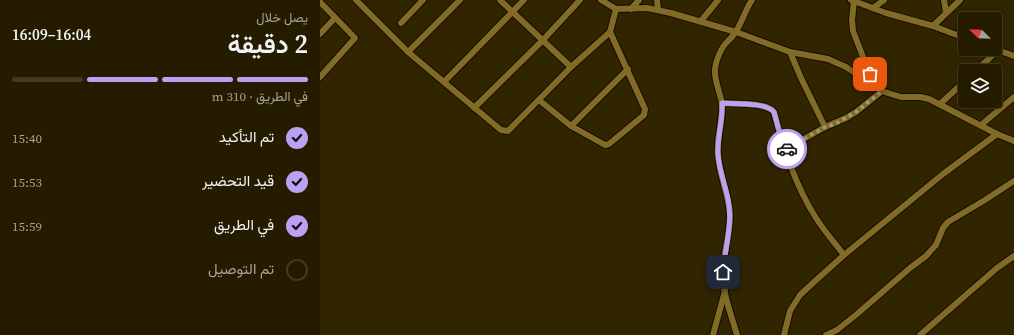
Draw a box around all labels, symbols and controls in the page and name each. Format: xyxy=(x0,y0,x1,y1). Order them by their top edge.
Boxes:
text: يصل خلال xyxy=(256,9,308,26)
north arrow xyxy=(958,12,1002,56)
map controls xyxy=(958,12,1002,108)
text: 16:04–16:09 xyxy=(12,24,91,45)
text: 2 دقيقة xyxy=(228,26,308,62)
pin xyxy=(853,57,887,91)
icon: bag xyxy=(859,63,881,85)
button: layers xyxy=(958,64,1002,108)
text: في الطريق · 310 m xyxy=(212,88,308,105)
text: تم التأكيد xyxy=(219,126,274,147)
icon: check xyxy=(286,127,308,149)
courier xyxy=(767,129,807,169)
text: 15:40 xyxy=(12,130,42,147)
icon: car xyxy=(776,138,798,160)
text: قيد التحضير xyxy=(202,170,274,191)
icon: check xyxy=(286,171,308,193)
text: 15:53 xyxy=(12,174,42,191)
text: في الطريق xyxy=(214,214,274,235)
icon: check xyxy=(286,215,308,237)
text: 15:59 xyxy=(12,218,42,235)
pin xyxy=(706,255,740,289)
text: تم التوصيل xyxy=(208,258,274,279)
icon: home xyxy=(712,261,734,283)

